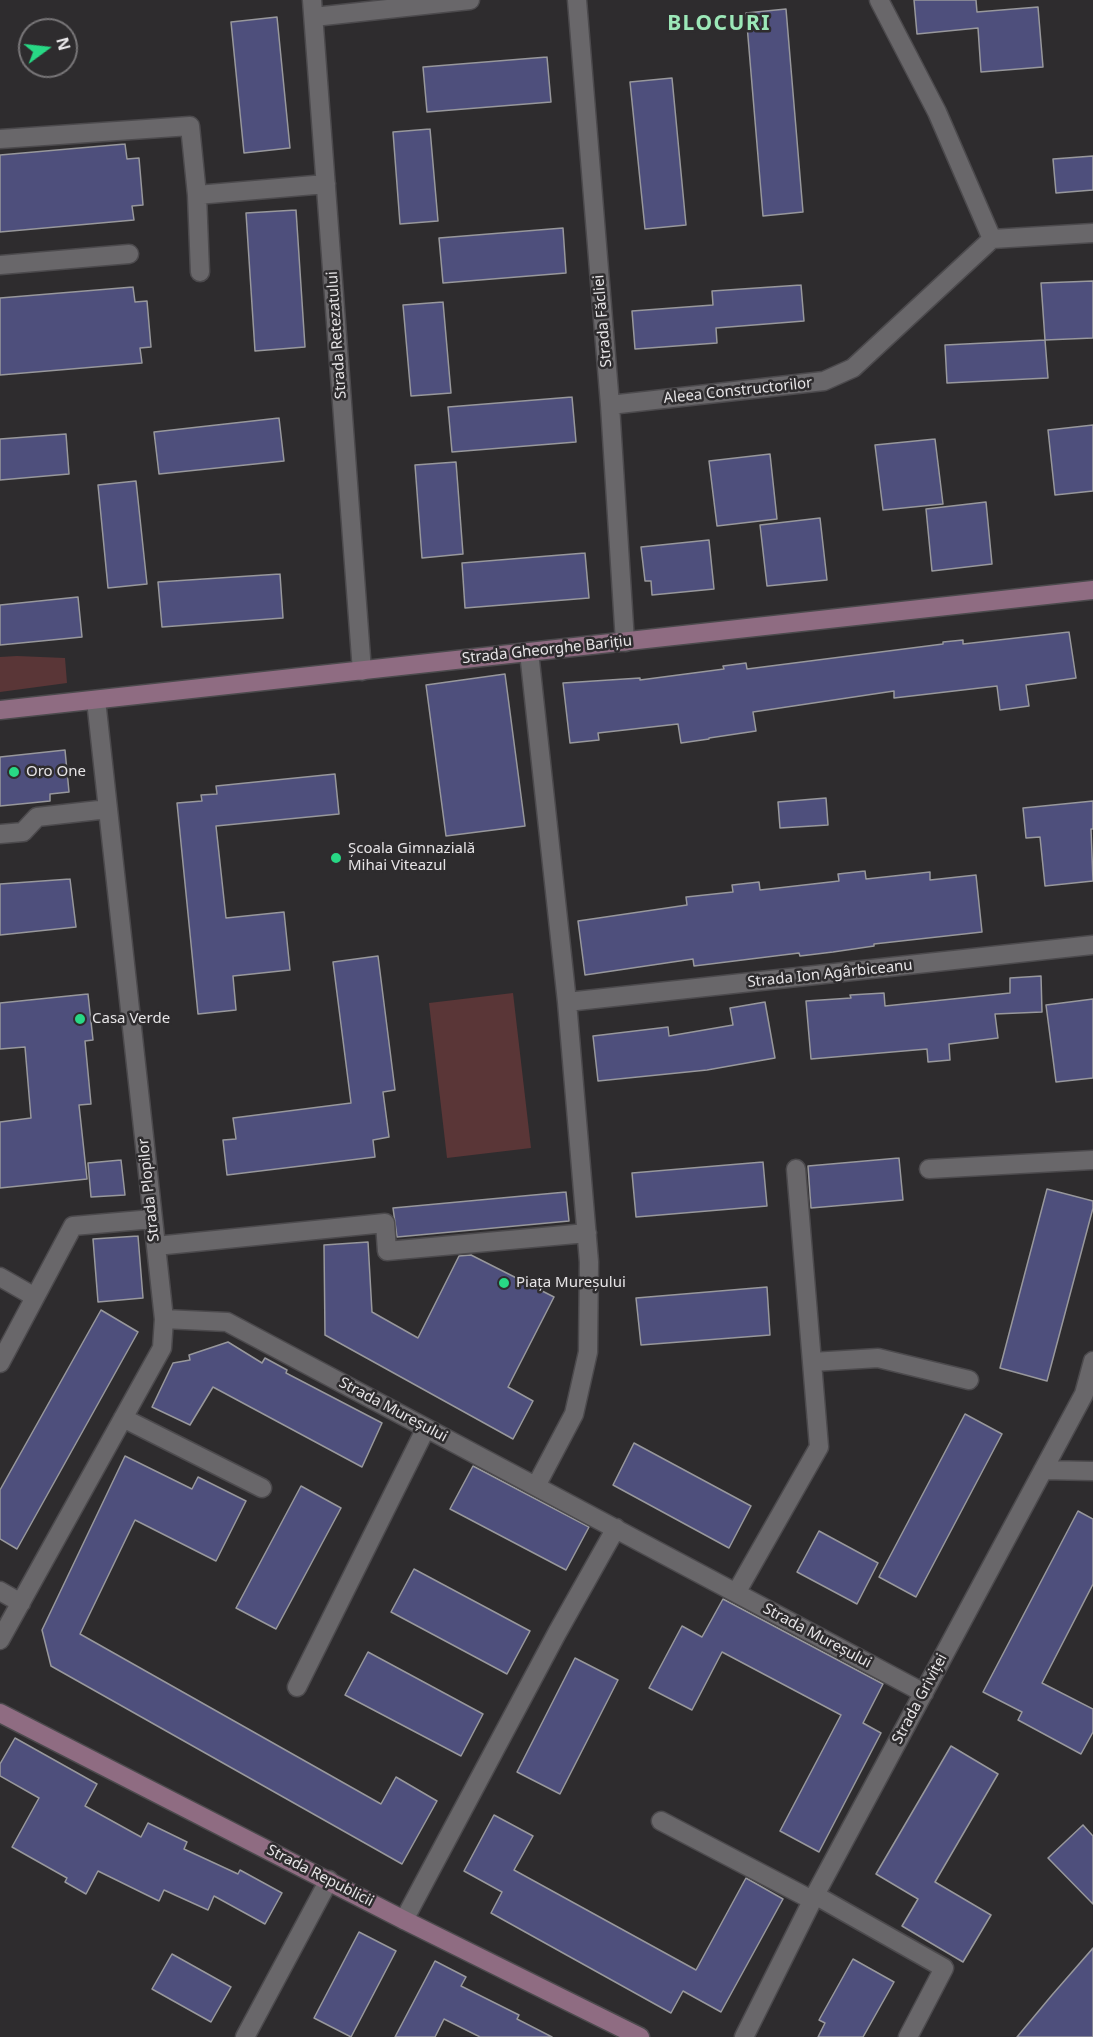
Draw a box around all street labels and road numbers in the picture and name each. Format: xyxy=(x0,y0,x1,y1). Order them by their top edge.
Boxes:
street label: Strada Retezatului xyxy=(324,270,350,400)
street label: Strada Făcliei xyxy=(590,274,616,368)
street label: Aleea Constructorilor xyxy=(663,374,813,408)
street label: Strada Gheorghe Barițiu xyxy=(461,632,633,668)
street label: Strada Ion Agârbiceanu xyxy=(747,956,913,992)
street label: Strada Plopilor xyxy=(135,1137,163,1243)
street label: Strada Mureșului xyxy=(336,1374,450,1446)
street label: Strada Mureșului xyxy=(760,1600,874,1672)
street label: Strada Griviței xyxy=(889,1651,951,1747)
street label: Strada Republicii xyxy=(263,1841,377,1911)

